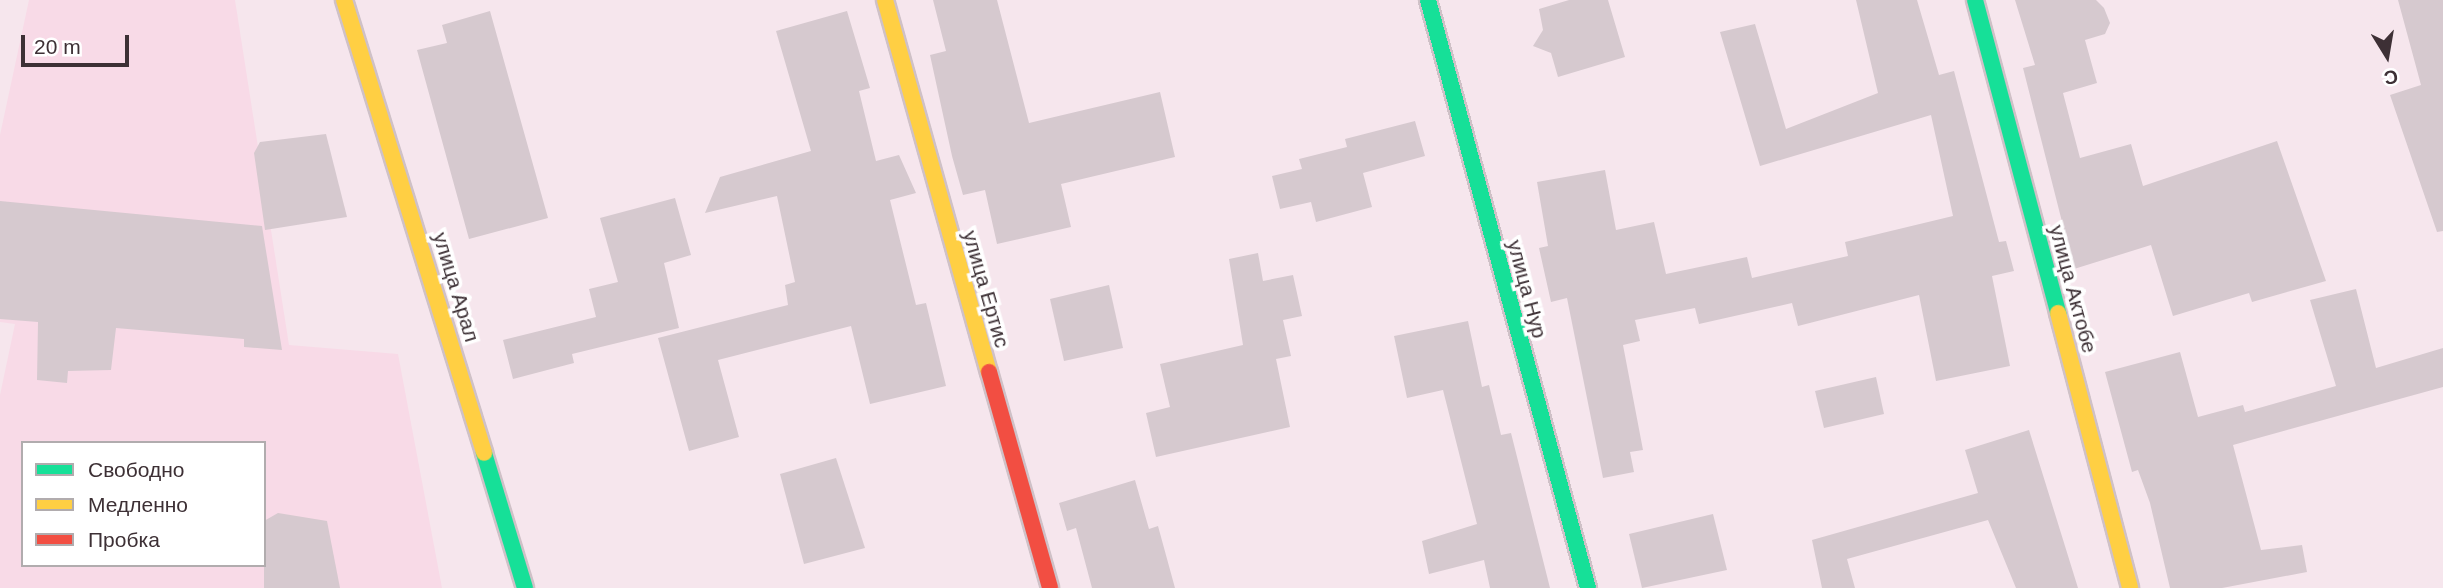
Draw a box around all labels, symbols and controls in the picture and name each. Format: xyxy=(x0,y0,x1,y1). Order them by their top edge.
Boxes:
scale bar xyxy=(24,21,133,65)
north arrow xyxy=(2352,21,2422,91)
text: 20 m xyxy=(34,35,81,58)
text: С xyxy=(2382,65,2400,89)
street label: улица Актобе xyxy=(2044,222,2102,356)
street label: улица Ертис xyxy=(957,228,1015,350)
street label: улица Арал xyxy=(427,229,485,345)
street label: улица Нур xyxy=(1502,237,1552,341)
legend xyxy=(21,441,266,567)
text: Свободно xyxy=(88,458,185,481)
text: Медленно xyxy=(88,493,188,516)
text: Пробка xyxy=(88,528,160,551)

